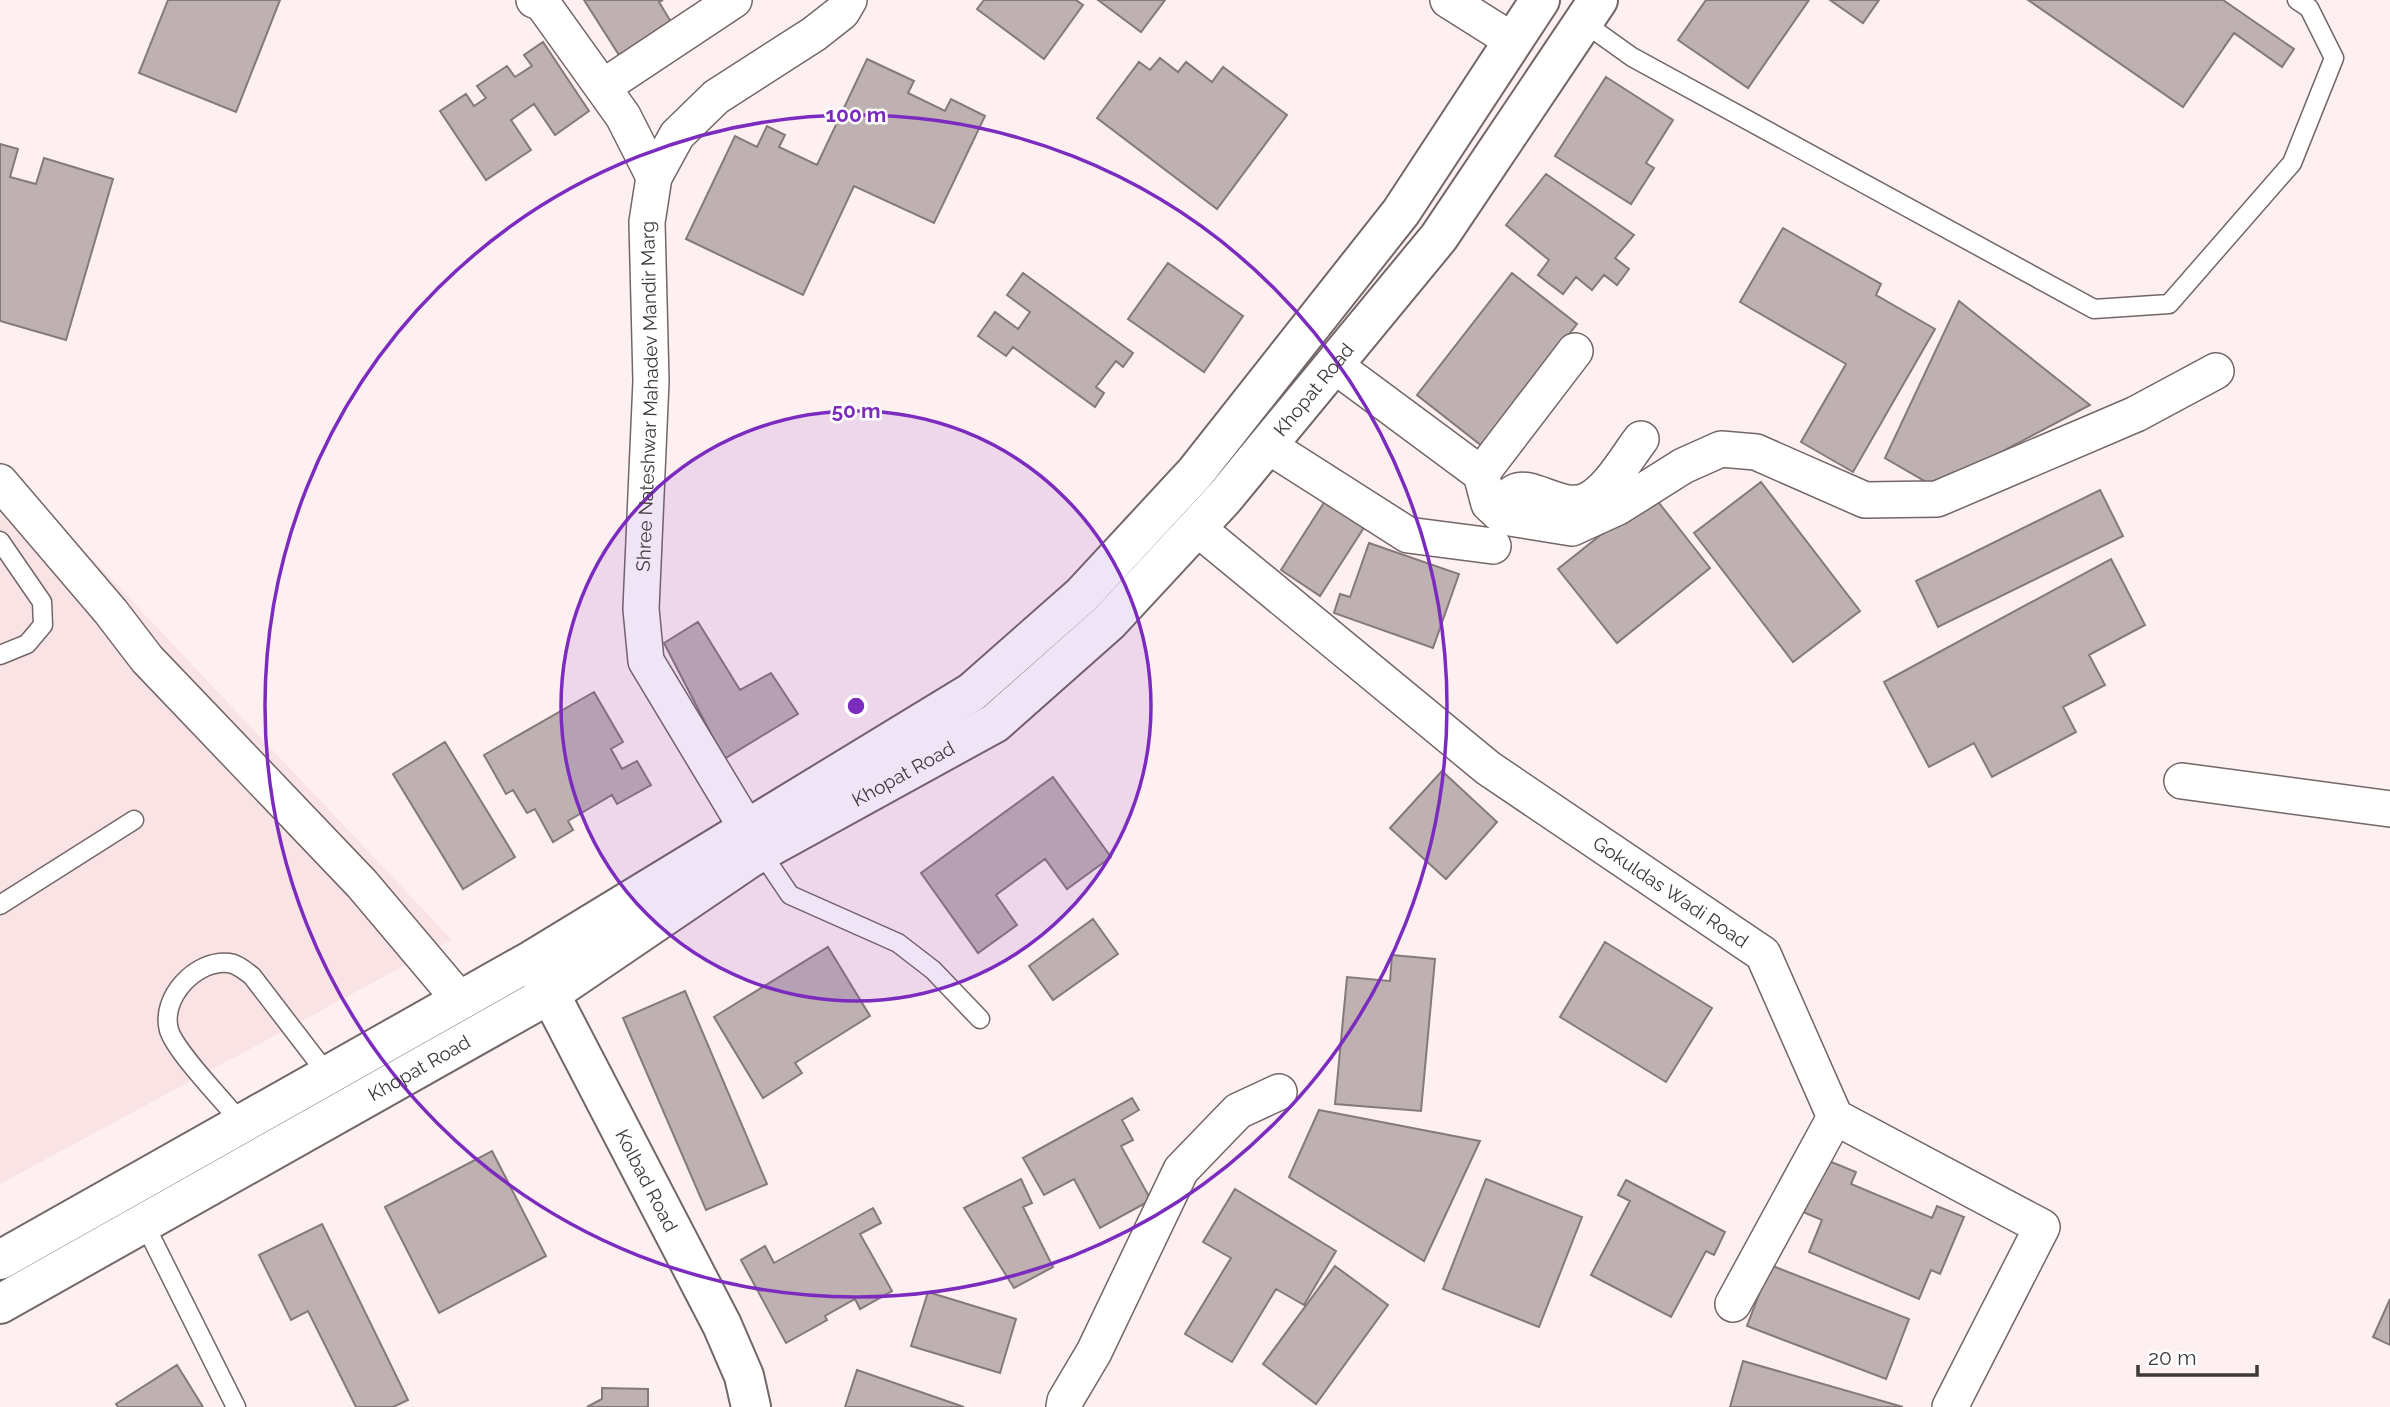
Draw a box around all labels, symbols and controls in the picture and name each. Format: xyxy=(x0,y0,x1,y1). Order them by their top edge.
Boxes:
text: 100 m xyxy=(826,102,886,127)
street label: Shree Nateshwar Mahadev Mandir Marg xyxy=(632,221,662,572)
street label: Khopat Road xyxy=(1269,339,1358,440)
text: 50 m xyxy=(831,398,881,423)
centre of rings xyxy=(844,694,868,718)
street label: Khopat Road xyxy=(848,737,958,811)
street label: Gokuldas Wadi Road xyxy=(1589,831,1753,952)
street label: Khopat Road xyxy=(364,1030,474,1105)
street label: Kolbad Road xyxy=(611,1125,683,1235)
scale bar xyxy=(2138,1334,2257,1378)
text: 20 m xyxy=(2148,1345,2196,1370)

